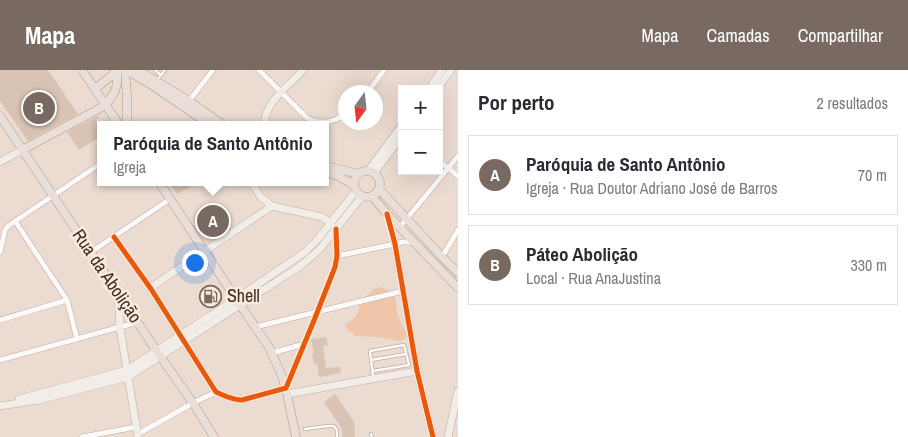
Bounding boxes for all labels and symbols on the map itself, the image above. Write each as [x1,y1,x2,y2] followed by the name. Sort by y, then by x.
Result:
[338,85,383,130] north arrow
[23,89,55,127] pin: B
[197,202,229,240] pin: A
[67,224,148,328] street label: Rua da Abolição
[182,250,208,276] your location
[227,283,260,308] place label: Shell
[199,284,223,308] fuel station icon: Shell

